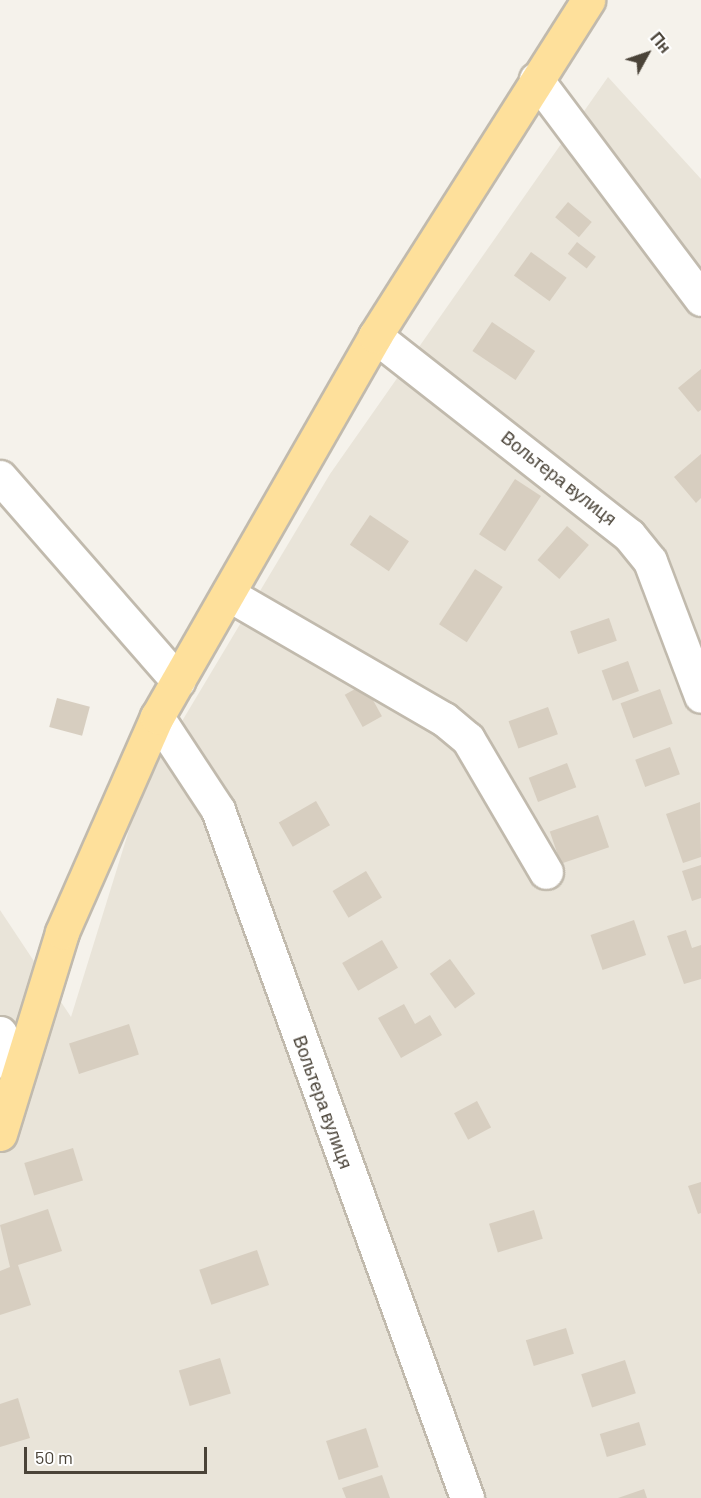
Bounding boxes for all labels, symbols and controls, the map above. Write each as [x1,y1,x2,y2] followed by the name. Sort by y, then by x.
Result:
[617,24,677,84] north arrow
[647,28,675,56] text: Пн
[497,426,621,530] street label: Вольтера вулиця
[289,1032,357,1172] street label: Вольтера вулиця
[27,1435,210,1473] scale bar
[35,1446,73,1468] text: 50 m

